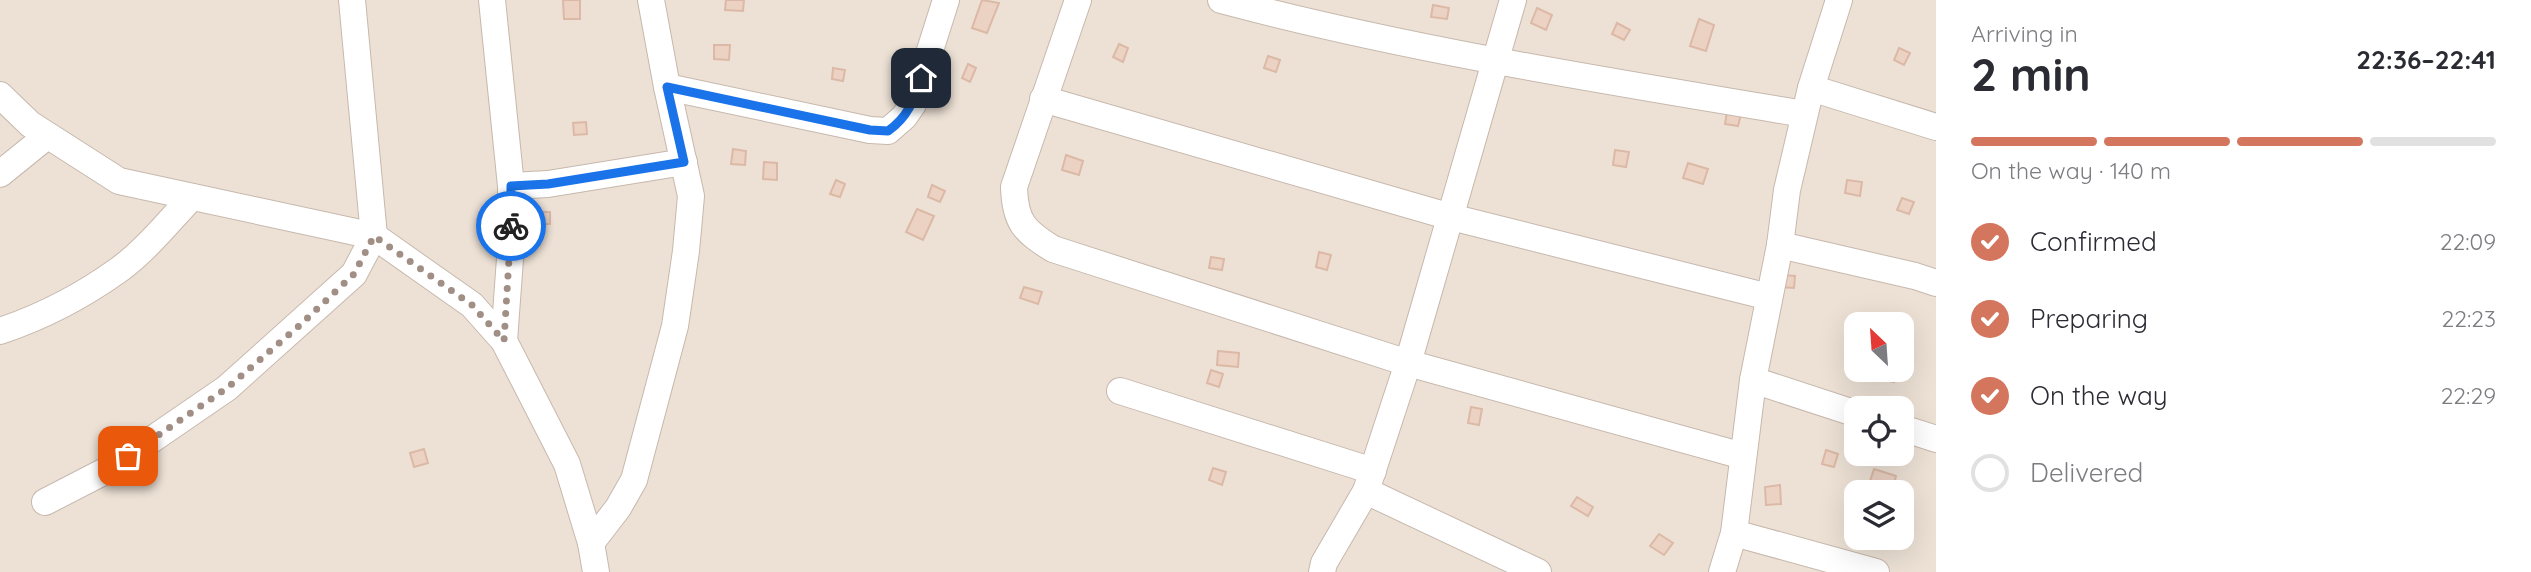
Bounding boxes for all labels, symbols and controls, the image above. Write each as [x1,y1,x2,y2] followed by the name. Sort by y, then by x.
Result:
[1971,19,2078,48] text: Arriving in
[2356,43,2496,76] text: 22:36–22:41
[1971,45,2091,103] text: 2 min
[891,48,951,108] pin
[902,59,940,97] icon: home
[1971,156,2171,185] text: On the way · 140 m
[476,191,546,261] courier
[492,207,530,245] icon: bike
[1971,223,2009,261] icon: check
[2030,225,2157,258] text: Confirmed
[2440,227,2496,256] text: 22:09
[1971,300,2009,338] icon: check
[2030,302,2148,335] text: Preparing
[2441,304,2496,333] text: 22:23
[1844,312,1914,382] north arrow
[1844,312,1914,550] map controls
[1971,377,2009,415] icon: check
[2030,379,2168,412] text: On the way
[2441,381,2496,410] text: 22:29
[1844,396,1914,466] button: locate
[98,426,158,486] pin
[109,437,147,475] icon: bag
[2030,456,2143,489] text: Delivered
[1844,480,1914,550] button: layers

